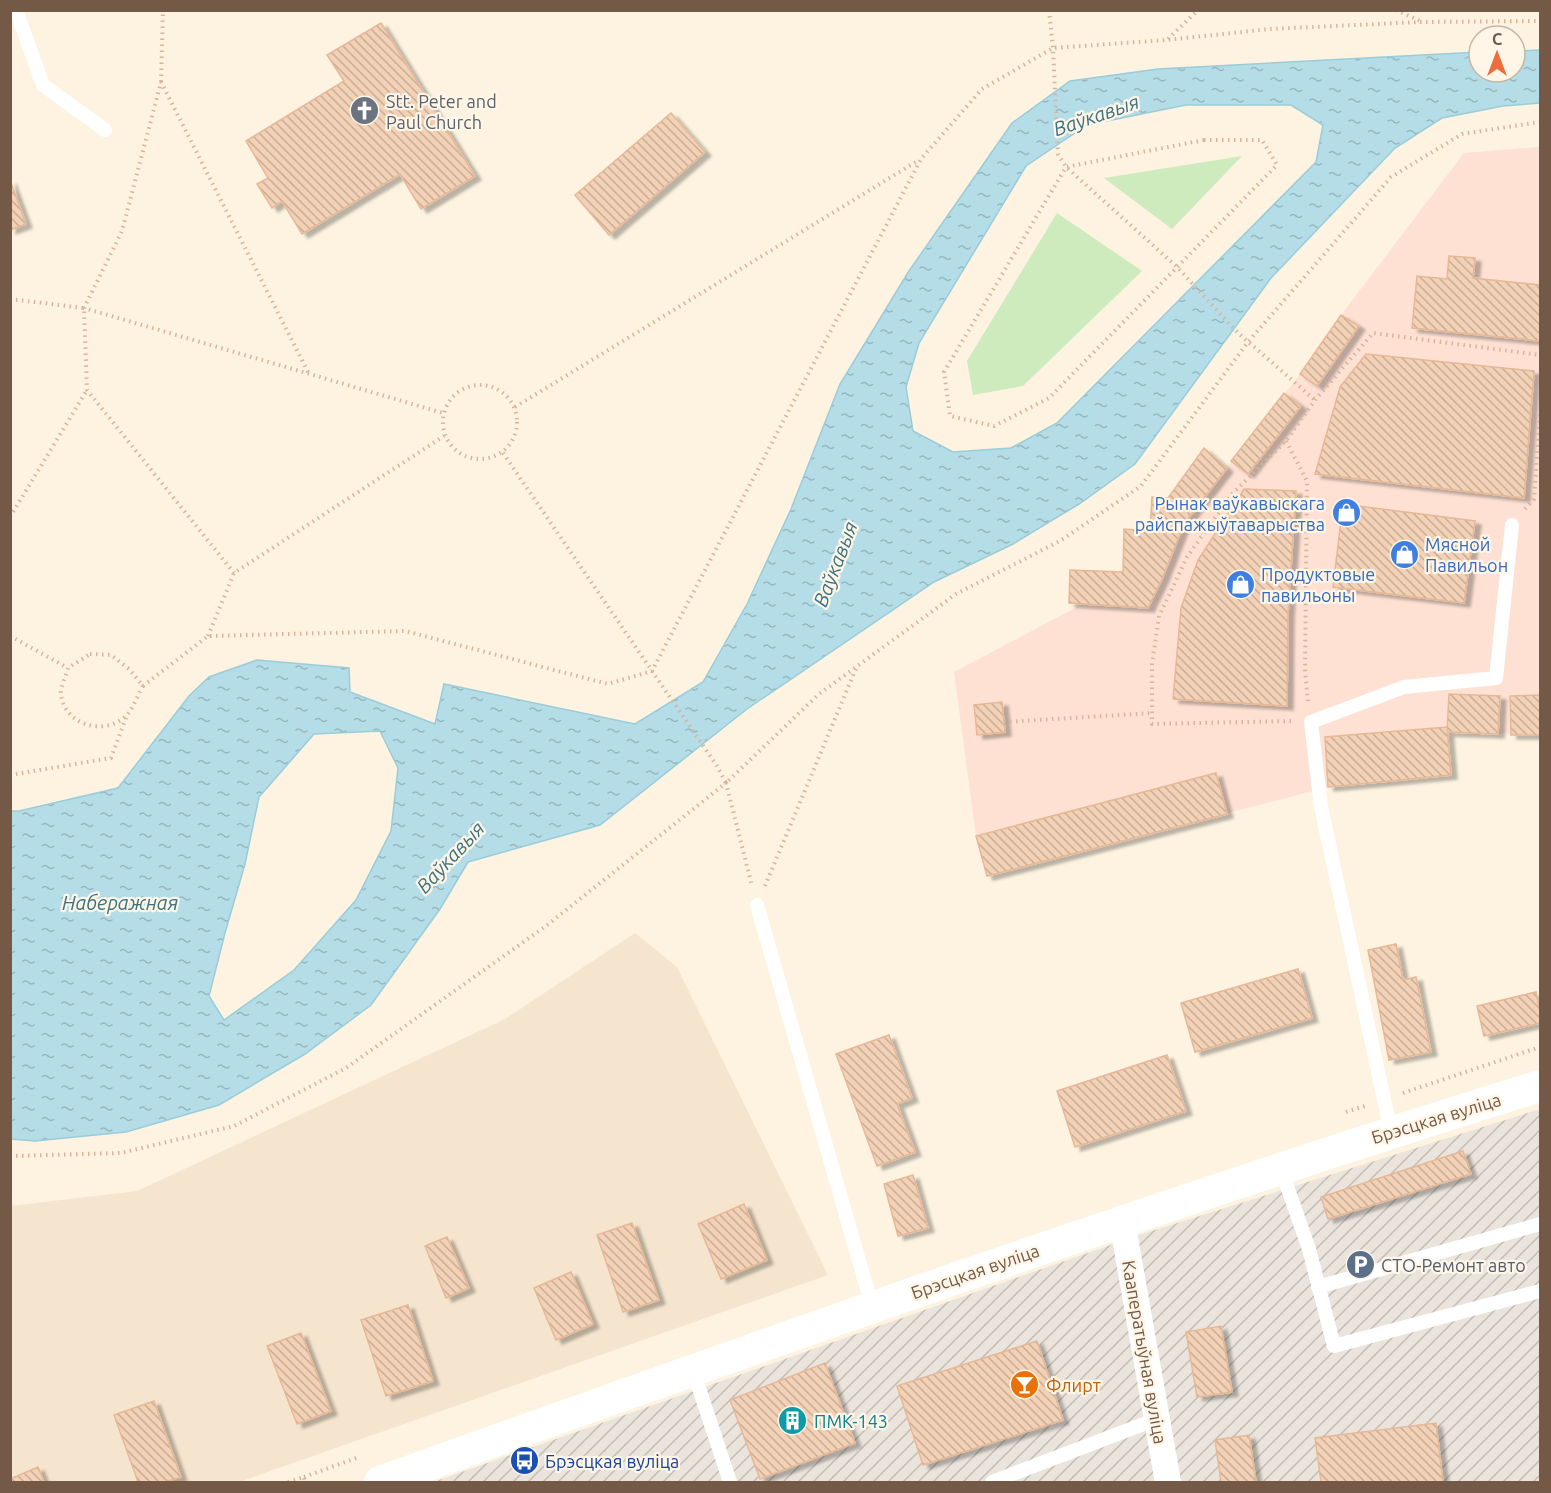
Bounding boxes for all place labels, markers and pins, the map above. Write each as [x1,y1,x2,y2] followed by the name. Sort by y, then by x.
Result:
[386,91,497,132] place label: Stt. Peter and Paul Church
[349,95,381,127] church icon: Stt. Peter and Paul Church
[1135,493,1325,534] place label: Рынак ваўкавыскага райспажыўтаварыства
[1330,497,1362,529] shop icon: Рынак ваўкавыскага райспажыўтаварыства
[1425,534,1508,575] place label: Мясной Павильон
[1388,538,1420,570] shop icon: Мясной Павильон
[1261,564,1375,605] place label: Продуктовые павильоны
[1224,568,1256,600] shop icon: Продуктовые павильоны
[1344,1249,1376,1281] parking icon: СТО-Ремонт авто
[1381,1255,1526,1275] place label: СТО-Ремонт авто
[1009,1369,1041,1401] bar icon: Флирт
[1046,1375,1101,1395] place label: Флирт
[777,1405,809,1437] building icon: ПМК-143
[814,1411,888,1431] place label: ПМК-143
[508,1445,540,1477] bus stop icon: Брэсцкая вуліца
[545,1451,679,1471] place label: Брэсцкая вуліца

